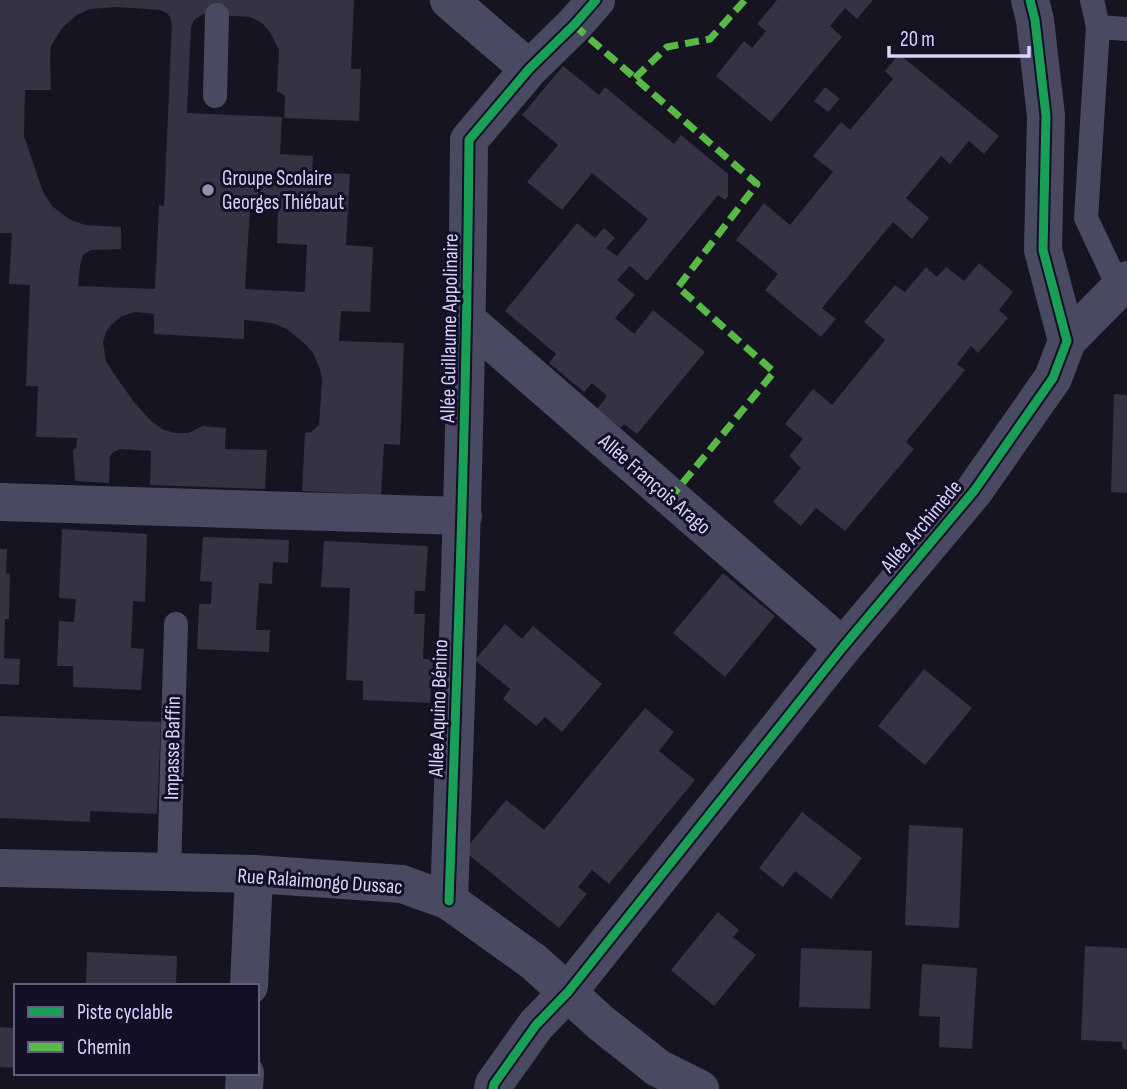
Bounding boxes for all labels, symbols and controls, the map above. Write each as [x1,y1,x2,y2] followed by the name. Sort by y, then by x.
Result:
[889,14,1029,58] scale bar
[900,27,935,52] text: 20 m
[222,166,344,215] place label: Groupe Scolaire Georges Thiébaut
[200,182,216,198] marker: Groupe Scolaire Georges Thiébaut
[435,233,464,424] street label: Allée Guillaume Appolinaire
[593,428,716,540] street label: Allée François Arago
[875,475,967,578] street label: Allée Archimède
[424,639,453,778] street label: Allée Aquino Bénino
[159,696,186,800] street label: Impasse Baffin
[237,863,403,900] street label: Rue Ralaimongo Dussac
[14,984,259,1075] legend
[77,1000,173,1025] text: Piste cyclable
[77,1035,131,1060] text: Chemin

